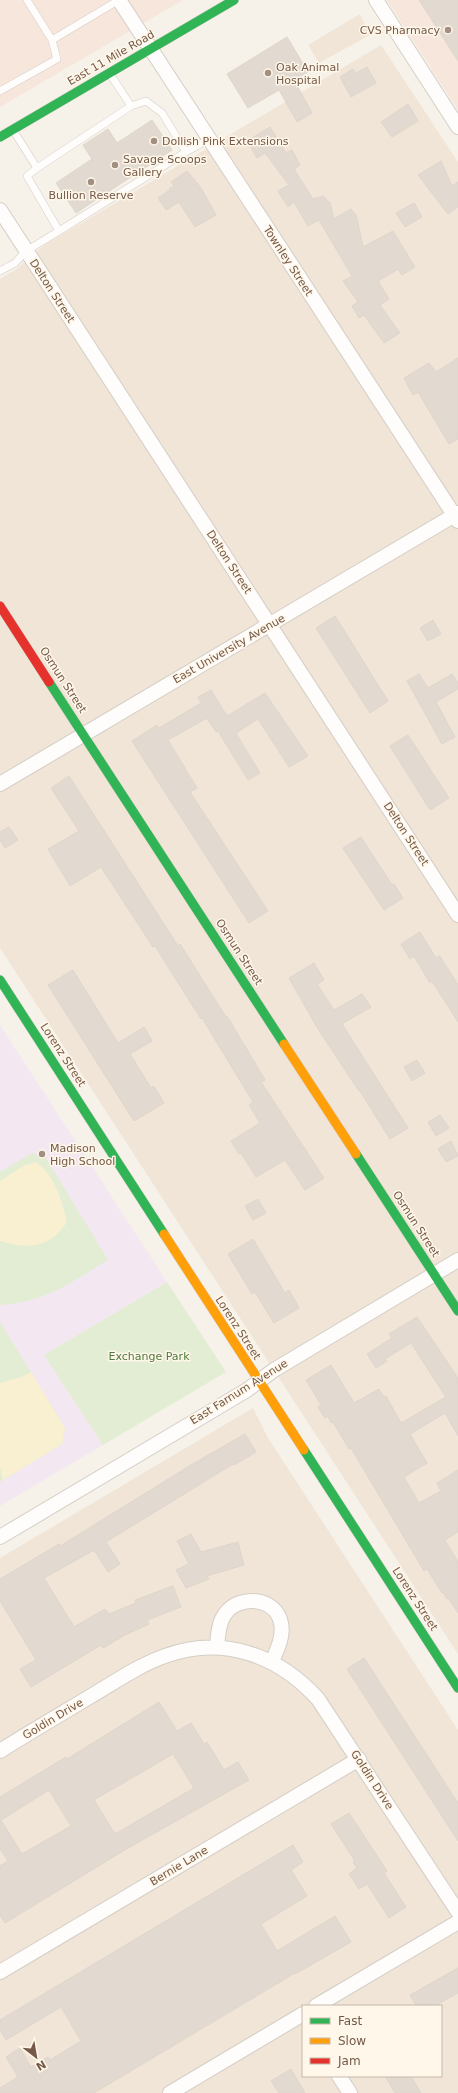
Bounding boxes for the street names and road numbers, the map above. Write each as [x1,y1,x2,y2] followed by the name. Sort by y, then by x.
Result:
[65,28,157,88] street label: East 11 Mile Road
[260,223,316,299] street label: Townley Street
[27,257,78,326] street label: Delton Street
[204,528,255,597] street label: Delton Street
[171,611,287,686] street label: East University Avenue
[37,645,90,716] street label: Osmun Street
[381,800,432,869] street label: Delton Street
[213,917,266,988] street label: Osmun Street
[38,1021,89,1090] street label: Lorenz Street
[390,1189,443,1260] street label: Osmun Street
[213,1294,264,1363] street label: Lorenz Street
[188,1357,290,1427] street label: East Farnum Avenue
[390,1565,441,1634] street label: Lorenz Street
[20,1696,86,1742] street label: Goldin Drive
[348,1748,396,1812] street label: Goldin Drive
[148,1843,211,1888] street label: Bernie Lane

